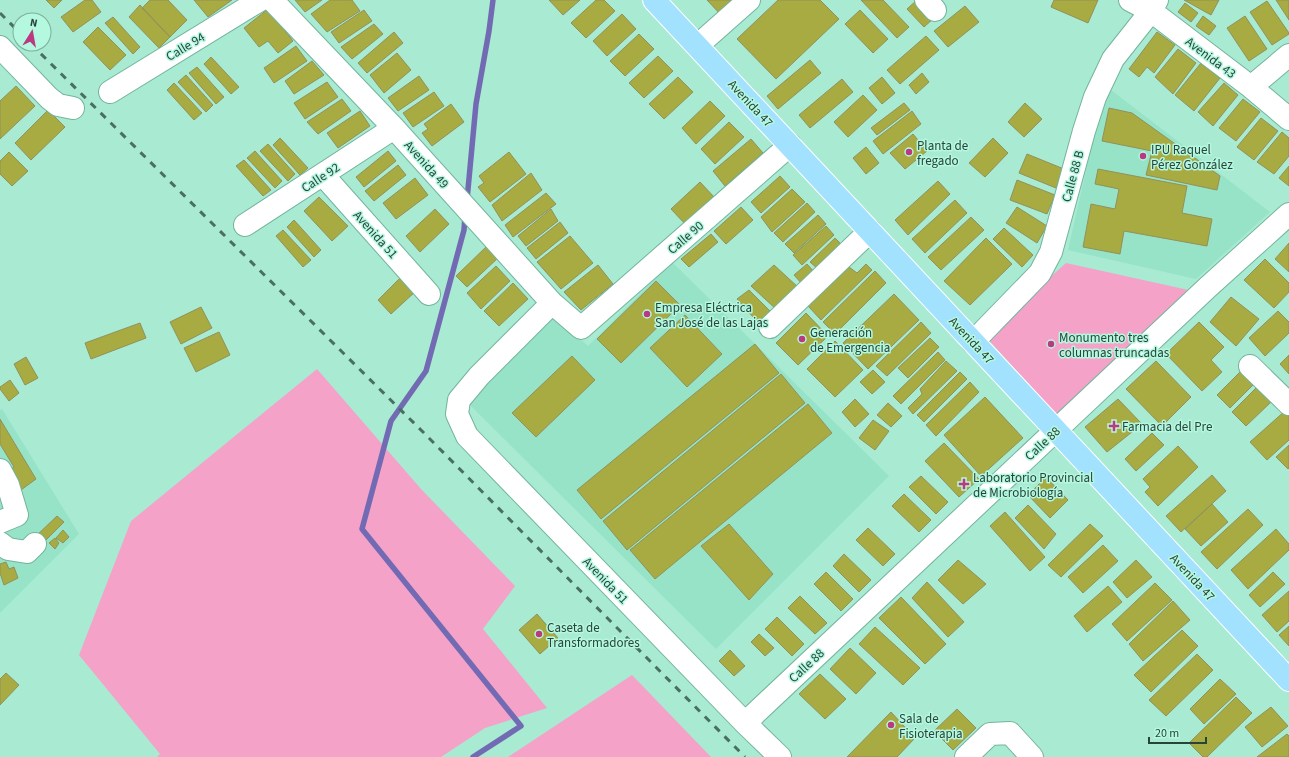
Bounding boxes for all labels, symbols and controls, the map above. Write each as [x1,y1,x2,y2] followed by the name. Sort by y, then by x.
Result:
[12,12,52,52] north arrow
[29,15,39,31] text: N
[163,28,209,66] street label: Calle 94
[1181,33,1239,83] street label: Avenida 43
[724,76,777,131] street label: Avenida 47
[400,137,453,193] street label: Avenida 49
[917,137,968,170] place label: Planta de fregado
[1151,141,1233,174] place label: IPU Raquel Pérez González
[904,147,914,157] marker: Planta de fregado
[1057,148,1089,204] street label: Calle 88 B
[1138,151,1148,161] marker: IPU Raquel Pérez González
[298,159,343,197] street label: Calle 92
[349,207,402,263] street label: Avenida 51
[664,217,708,259] street label: Calle 90
[655,299,769,332] place label: Empresa Eléctrica San José de las Lajas
[642,309,652,319] marker: Empresa Eléctrica San José de las Lajas
[945,313,998,368] street label: Avenida 47
[810,324,890,357] place label: Generación de Emergencia
[1059,329,1170,362] place label: Monumento tres columnas truncadas
[797,334,807,344] marker: Generación de Emergencia
[1046,339,1056,349] marker: Monumento tres columnas truncadas
[1122,418,1212,436] place label: Farmacia del Pre
[1109,421,1119,431] marker: Farmacia del Pre
[1021,423,1064,465] street label: Calle 88
[973,469,1093,502] place label: Laboratorio Provincial de Microbiología
[958,478,970,490] marker: Laboratorio Provincial de Microbiología
[1166,550,1219,605] street label: Avenida 47
[578,553,632,608] street label: Avenida 51
[547,619,640,652] place label: Caseta de Transformadores
[534,629,544,639] marker: Caseta de Transformadores
[785,645,828,687] street label: Calle 88
[899,710,962,743] place label: Sala de Fisioterapia
[1149,719,1206,745] scale bar
[886,720,896,730] marker: Sala de Fisioterapia
[1155,725,1179,742] text: 20 m

